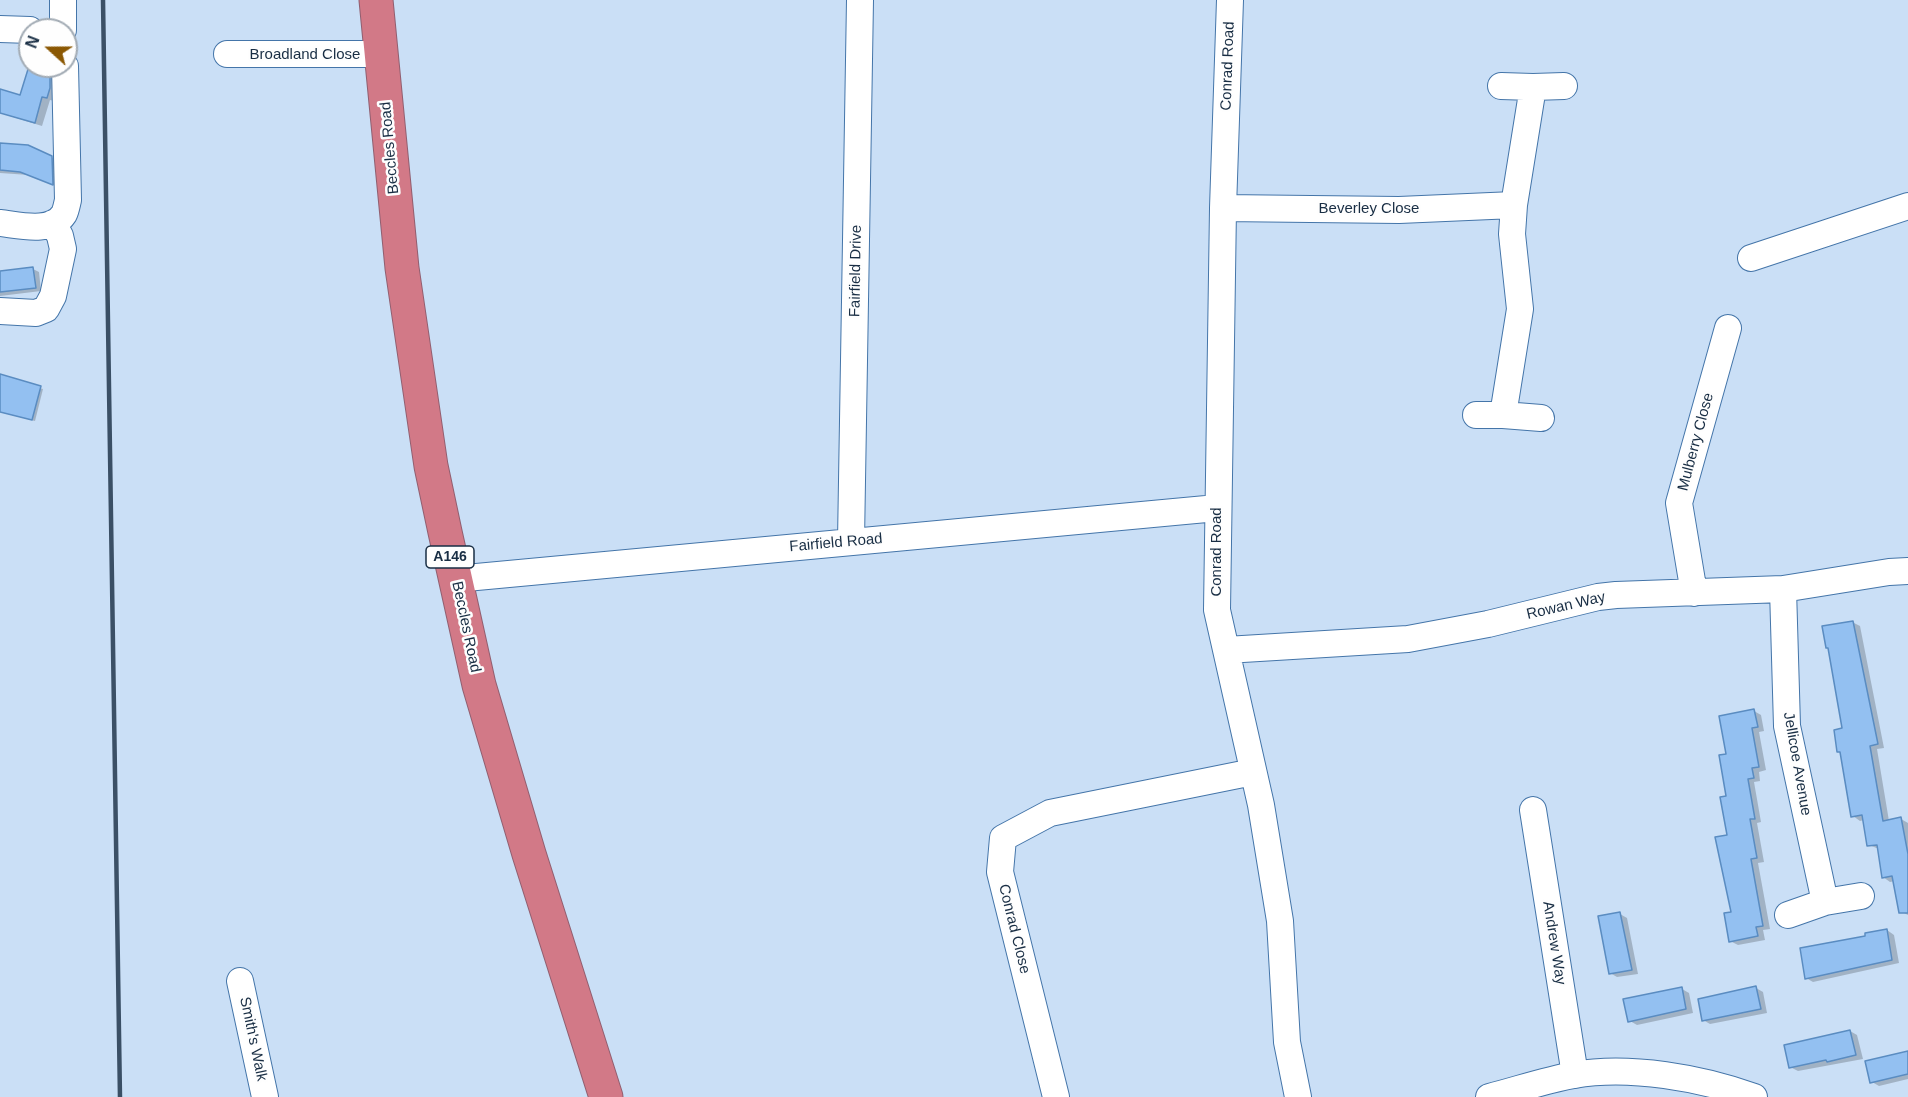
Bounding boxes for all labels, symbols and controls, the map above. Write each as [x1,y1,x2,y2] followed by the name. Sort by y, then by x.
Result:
[18,18,78,78] north arrow
[1217,21,1239,111] street label: Conrad Road
[23,34,43,51] text: N
[250,46,360,64] street label: Broadland Close
[377,101,403,195] street label: Beccles Road
[1319,200,1419,218] street label: Beverley Close
[846,225,866,317] street label: Fairfield Drive
[1674,391,1718,493] street label: Mulberry Close
[1208,507,1226,597] street label: Conrad Road
[789,530,883,556] street label: Fairfield Road
[426,546,474,568] road number: A146
[448,580,484,674] street label: Beccles Road
[1525,588,1607,624] street label: Rowan Way
[1779,711,1815,817] street label: Jellicoe Avenue
[994,882,1034,976] street label: Conrad Close
[1539,900,1569,986] street label: Andrew Way
[235,995,271,1083] street label: Smith's Walk

